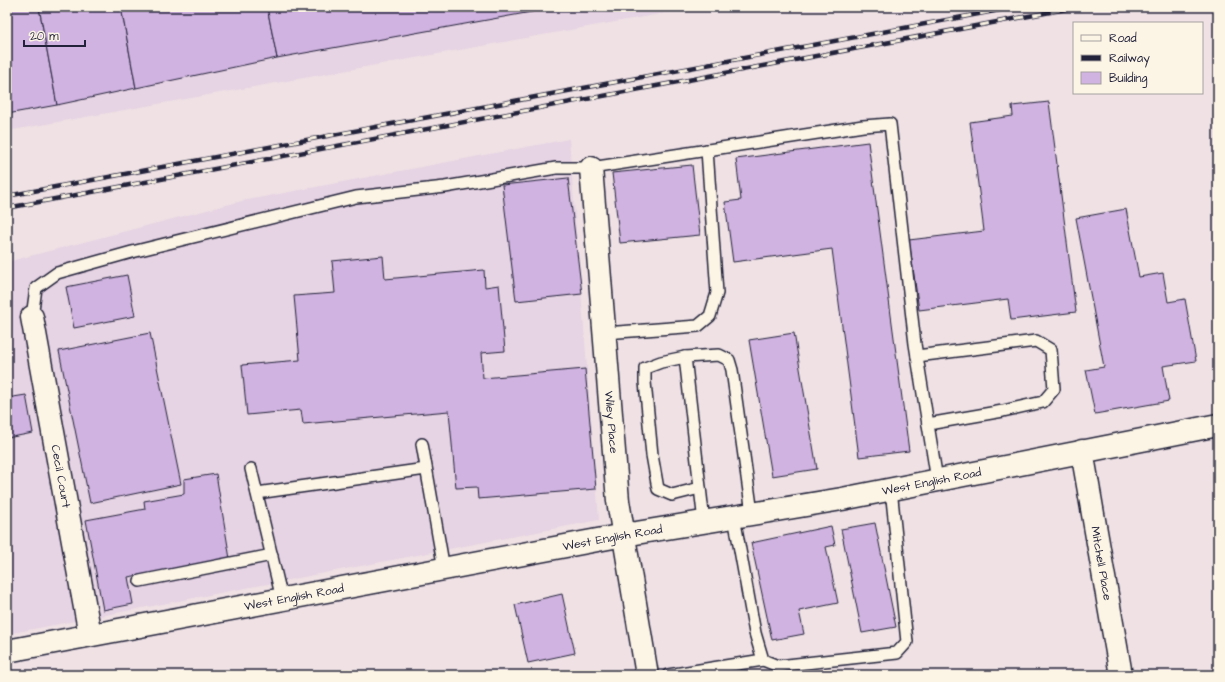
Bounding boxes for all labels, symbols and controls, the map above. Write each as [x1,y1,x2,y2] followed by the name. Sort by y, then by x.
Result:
[24,22,85,48] scale bar
[1073,22,1203,94] legend
[30,28,59,45] text: 20 m
[1109,30,1137,47] text: Road
[1109,50,1150,68] text: Railway
[1109,70,1147,88] text: Building
[601,390,623,455] street label: Wiley Place
[47,443,75,509] street label: Cecil Court
[880,463,983,499] street label: West English Road
[561,520,664,555] street label: West English Road
[1087,525,1116,602] street label: Mitchell Place
[243,579,345,615] street label: West English Road

